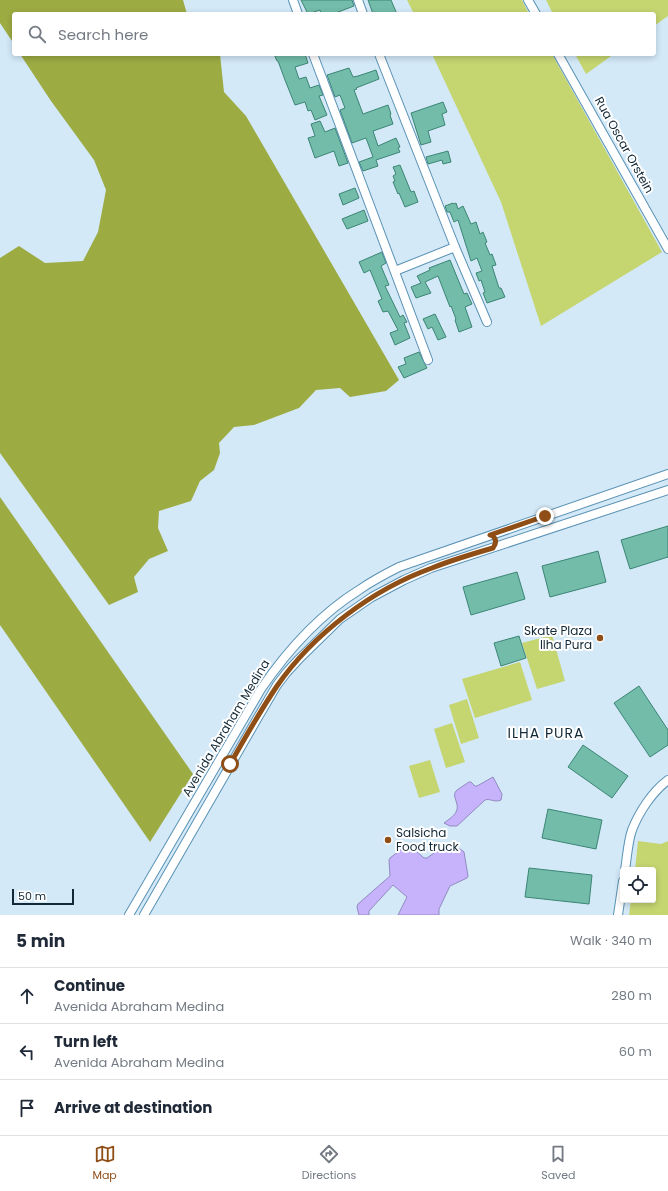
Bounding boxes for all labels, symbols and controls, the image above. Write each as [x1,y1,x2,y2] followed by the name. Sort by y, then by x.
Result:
[12,12,656,56] search box
[26,23,48,45] icon: search
[58,24,148,45] text: Search here
[591,94,658,196] street label: Rua Oscar Orstein
[536,507,554,525] route end
[524,622,592,653] place label: Skate Plaza Ilha Pura
[595,633,605,643] marker: Skate Plaza Ilha Pura
[178,656,273,799] street label: Avenida Abraham Medina
[508,723,584,743] district label: ILHA PURA
[221,755,239,773] route start
[396,824,460,855] place label: Salsicha Food truck
[383,835,393,845] marker: Salsicha Food truck
[620,867,656,903] map controls
[620,867,656,903] button: locate
[12,887,74,906] scale bar
[18,888,46,904] text: 50 m
[16,929,65,953] text: 5 min
[570,931,652,950] text: Walk · 340 m
[54,975,125,996] text: Continue
[16,985,38,1007] icon: ahead
[611,986,652,1005] text: 280 m
[54,997,224,1016] text: Avenida Abraham Medina
[54,1031,118,1052] text: Turn left
[16,1041,38,1063] icon: left
[619,1042,652,1061] text: 60 m
[54,1053,224,1072] text: Avenida Abraham Medina
[16,1097,38,1119] icon: arrive
[54,1097,212,1118] text: Arrive at destination
[92,1143,117,1184] tab: Map
[302,1143,356,1184] tab: Directions
[541,1143,576,1184] tab: Saved

